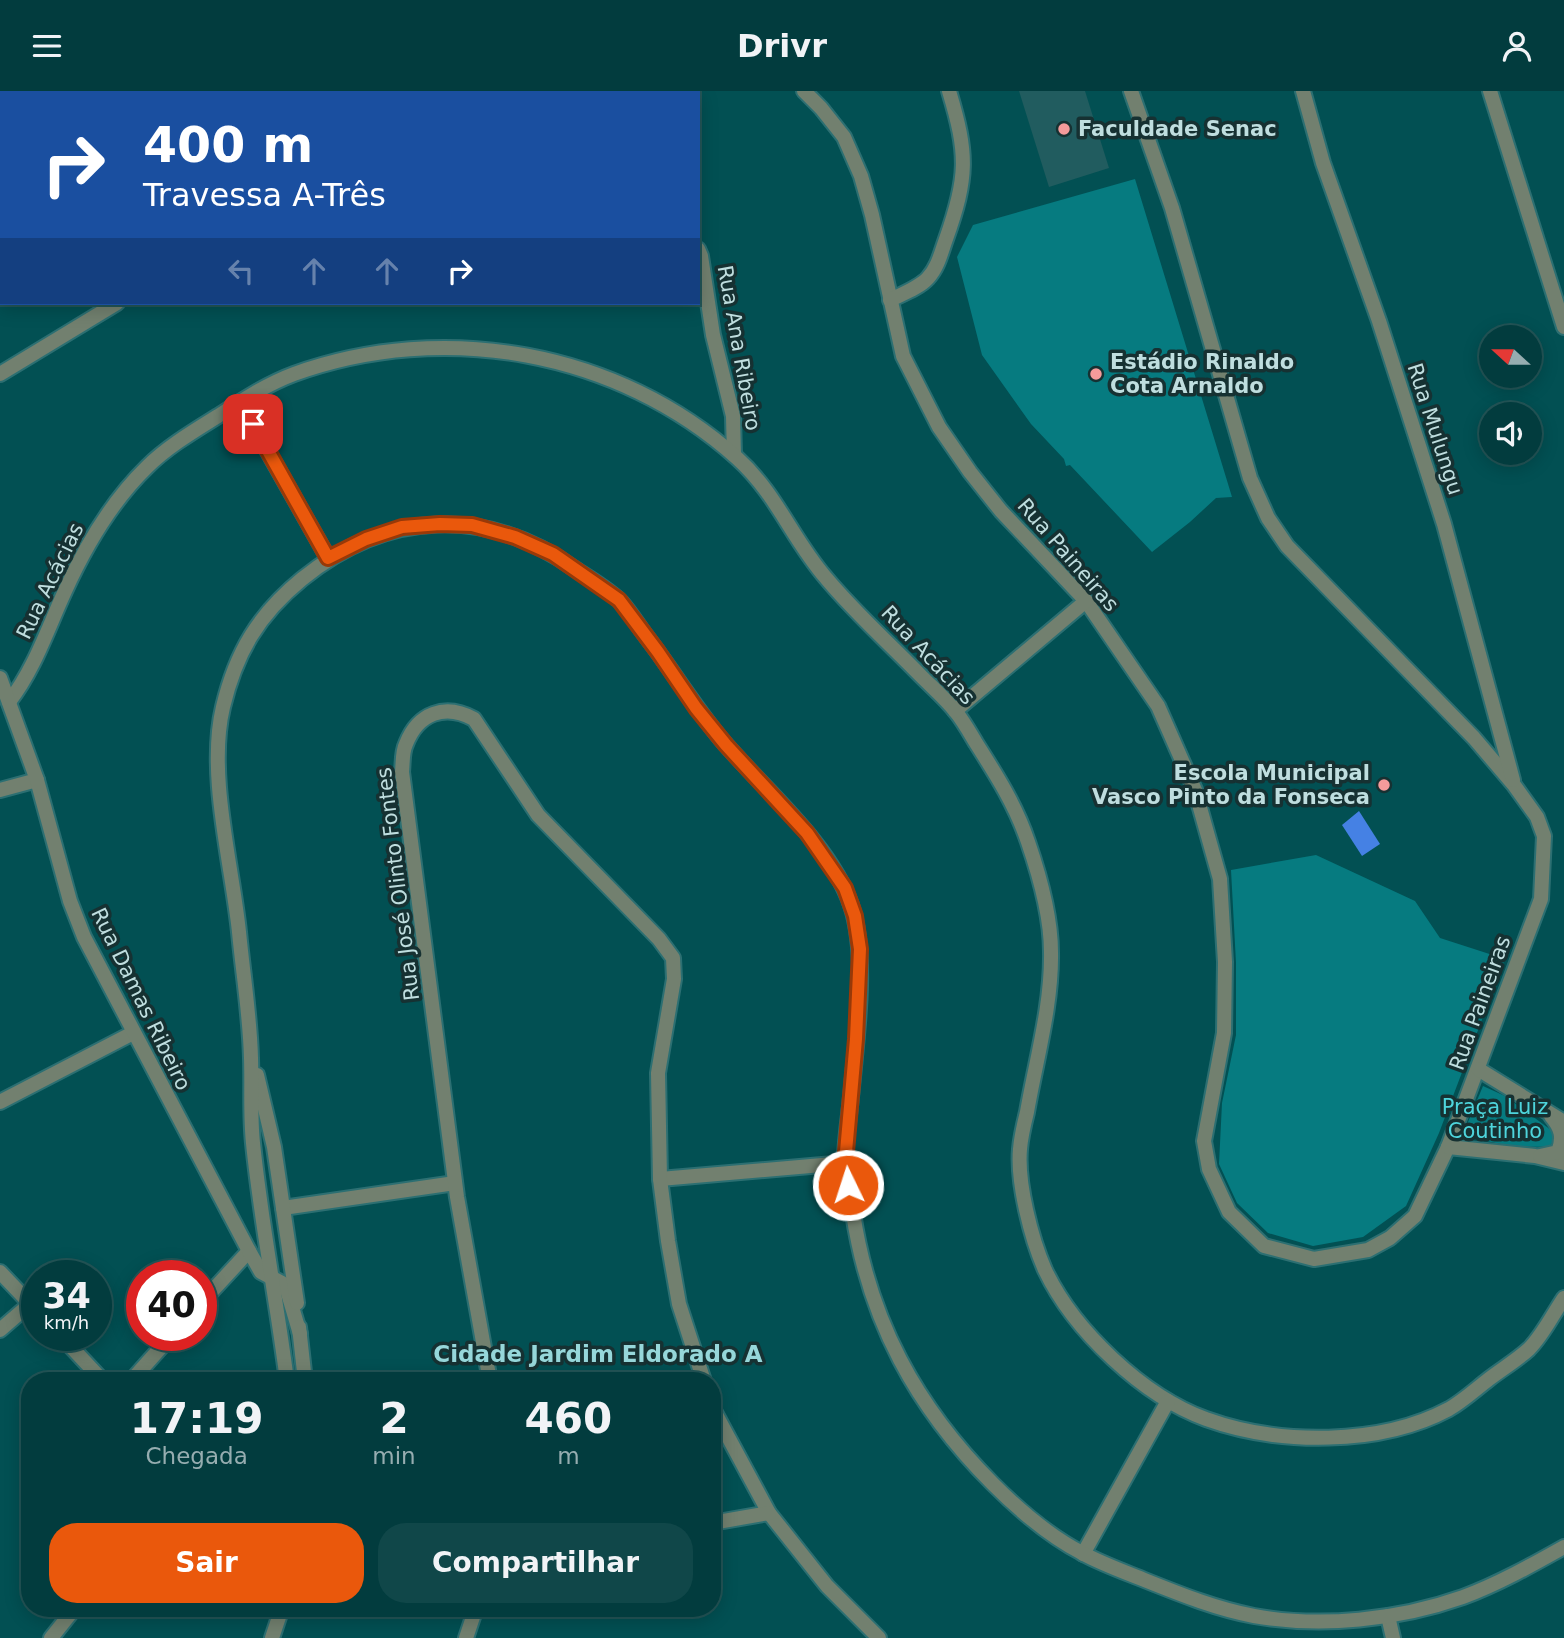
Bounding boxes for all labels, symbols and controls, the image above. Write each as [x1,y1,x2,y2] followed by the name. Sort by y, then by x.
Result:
[28,27,66,65] icon: menu
[737,27,827,65] text: Drivr
[1498,27,1536,65] icon: person
[143,117,313,174] text: 400 m
[1078,117,1277,141] place label: Faculdade Senac
[28,119,119,210] icon: right
[1056,121,1072,137] marker: Faculdade Senac
[143,176,386,214] text: Travessa A-Três
[222,252,260,290] icon: left
[295,252,333,290] icon: ahead
[368,252,406,290] icon: ahead
[441,252,479,290] icon: right
[713,264,765,432] street label: Rua Ana Ribeiro
[1479,325,1542,389] north arrow
[1479,325,1542,465] map controls
[1110,350,1294,398] place label: Estádio Rinaldo Cota Arnaldo
[1402,360,1468,498] street label: Rua Mulungu
[1088,366,1104,382] marker: Estádio Rinaldo Cota Arnaldo
[223,394,283,454] pin
[1479,402,1542,465] button: sound
[234,405,272,443] icon: arrive
[1013,494,1123,616] street label: Rua Paineiras
[12,519,88,643] street label: Rua Acácias
[876,601,980,709] street label: Rua Acácias
[1092,761,1370,809] place label: Escola Municipal Vasco Pinto da Fonseca
[372,766,424,1002] street label: Rua José Olinto Fontes
[1376,777,1392,793] marker: Escola Municipal Vasco Pinto da Fonseca
[86,904,196,1094] street label: Rua Damas Ribeiro
[1445,932,1515,1074] street label: Rua Paineiras
[1442,1095,1548,1143] park label: Praça Luiz Coutinho
[811,1148,885,1222] position arrow
[126,1260,217,1351] speed limit sign: 40
[42,1276,91,1316] text: 34
[44,1312,89,1333] text: km/h
[433,1341,763,1367] district label: Cidade Jardim Eldorado A
[130,1394,264,1443] text: 17:19
[379,1394,409,1443] text: 2
[525,1394,612,1443] text: 460
[146,1443,248,1469] text: Chegada
[372,1443,416,1469] text: min
[557,1443,580,1469] text: m
[49,1523,364,1603] button: Sair
[378,1523,693,1603] button: Compartilhar

